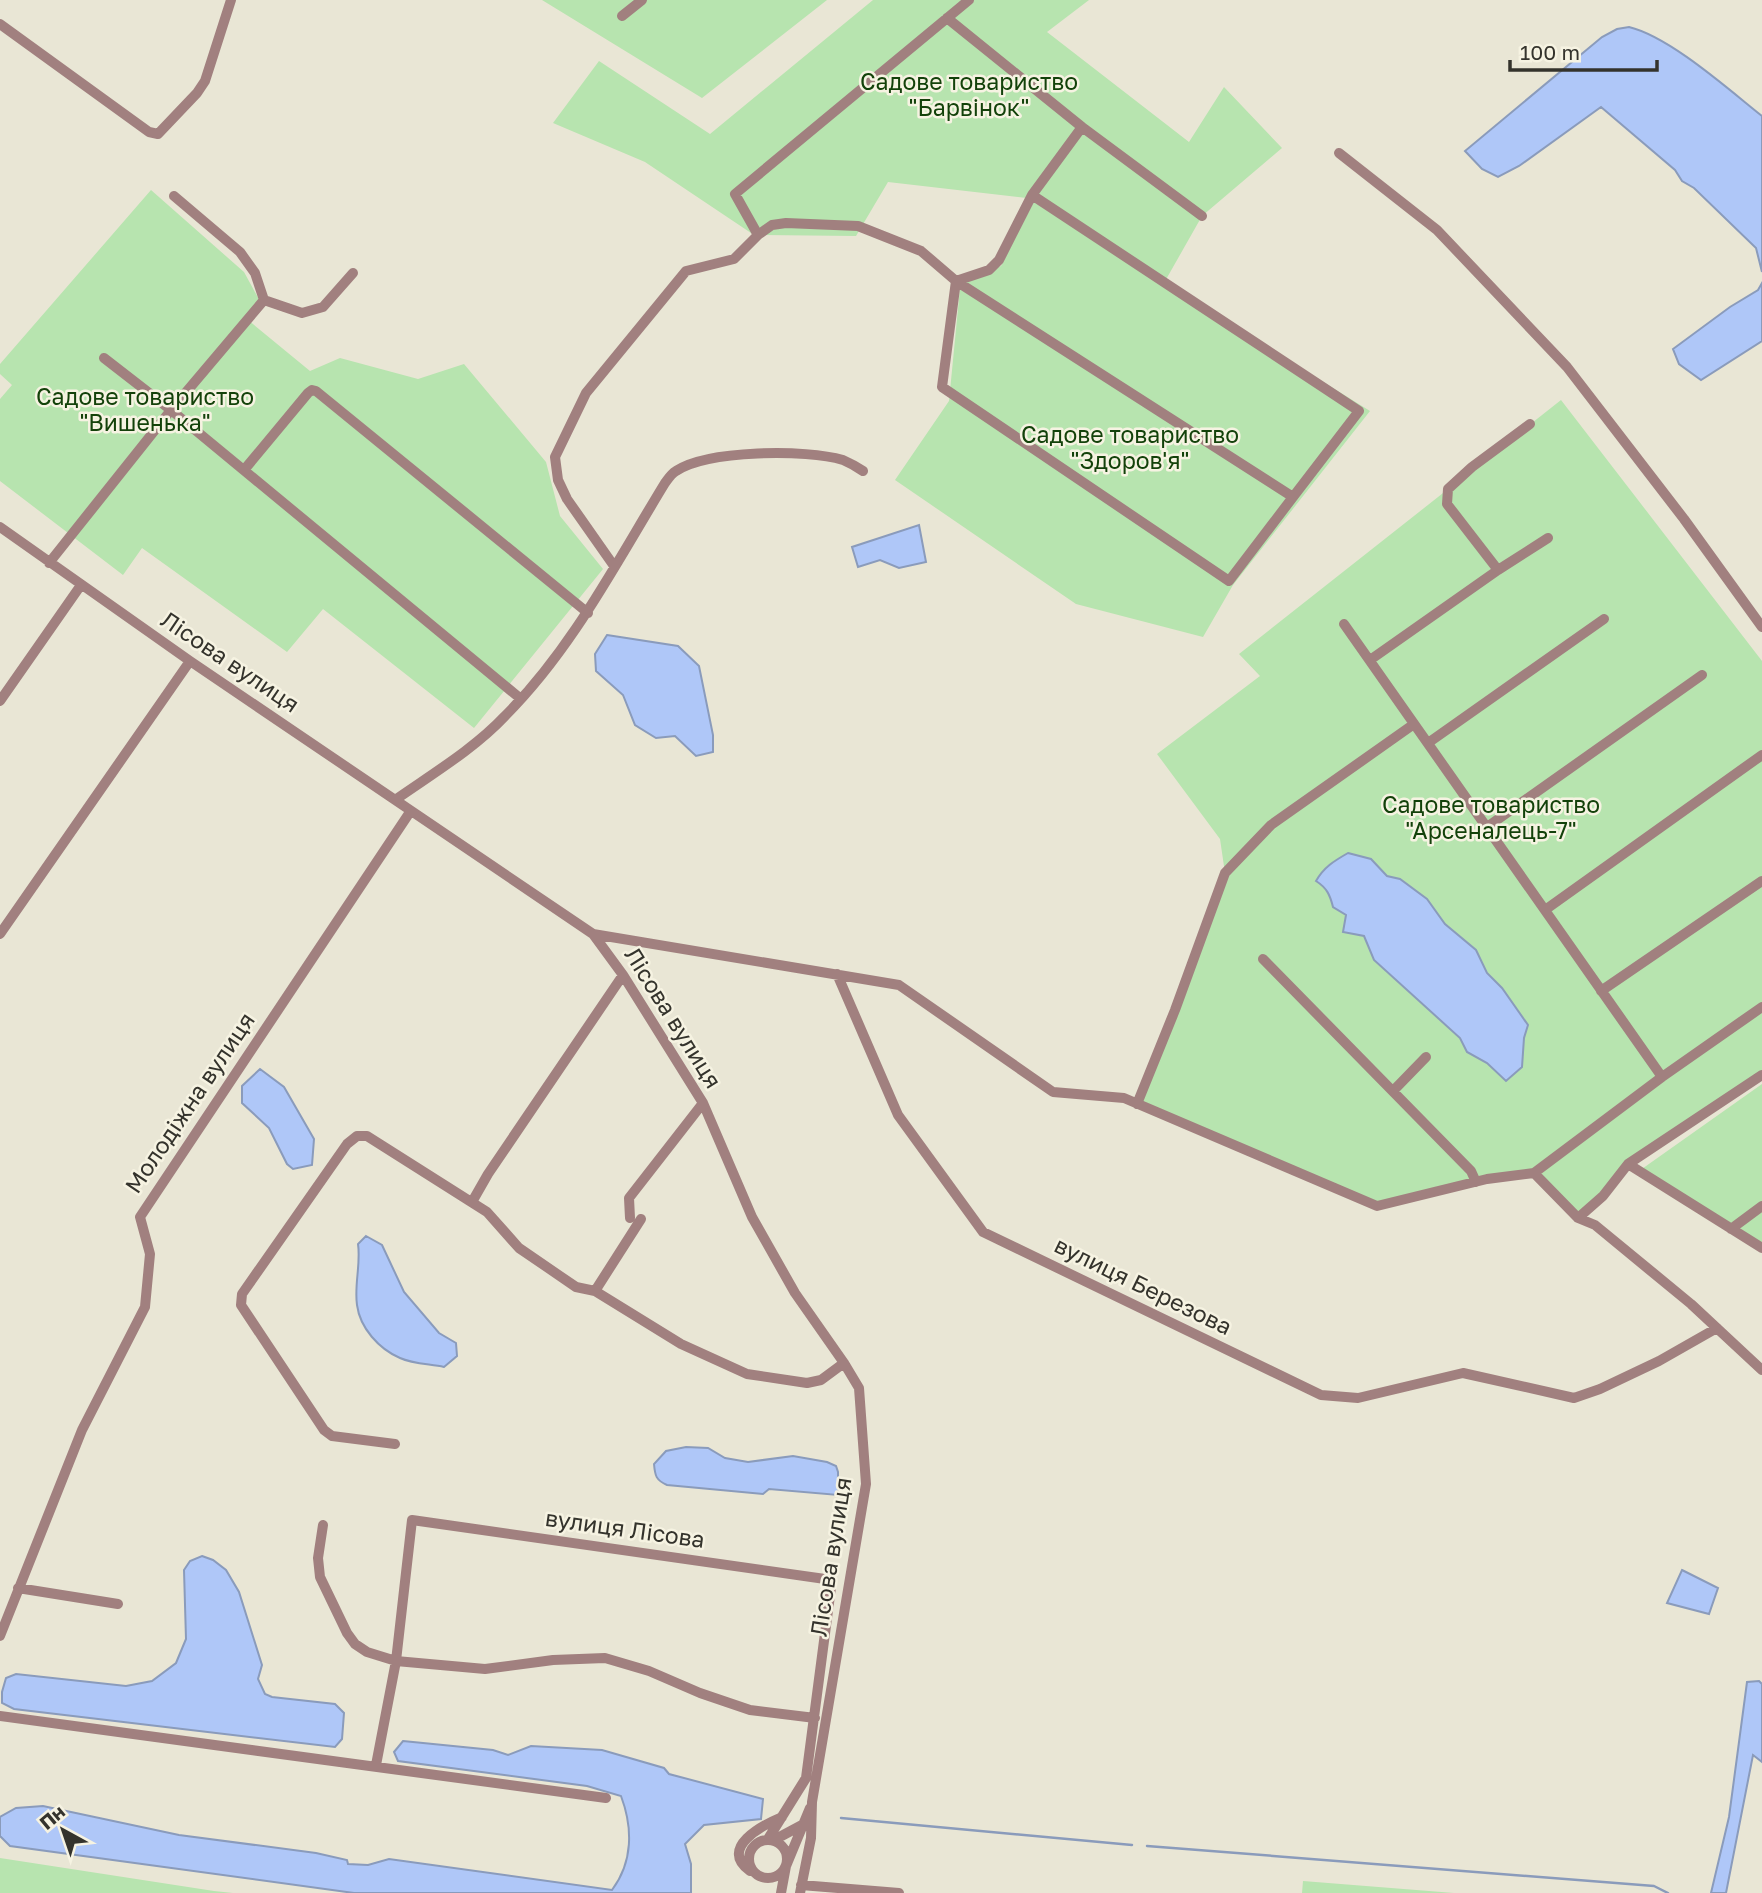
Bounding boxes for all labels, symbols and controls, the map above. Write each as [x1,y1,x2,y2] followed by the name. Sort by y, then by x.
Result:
[1510,28,1657,72] scale bar
[1520,39,1580,65] text: 100 m
[860,67,1078,121] park label: Садове товариство "Барвінок"
[36,382,254,436] park label: Садове товариство "Вишенька"
[1021,420,1239,474] park label: Садове товариство "Здоров'я"
[156,605,305,718] street label: Лісова вулиця
[1382,790,1600,844] park label: Садове товариство "Арсеналець-7"
[619,942,728,1093] street label: Лісова вулиця
[118,1007,260,1198] street label: Молодіжна вулиця
[1050,1230,1237,1340] street label: вулиця Березова
[804,1475,856,1638] street label: Лісова вулиця
[544,1503,707,1553] street label: вулиця Лісова
[28,1795,98,1865] north arrow
[34,1799,69,1834] text: Пн

